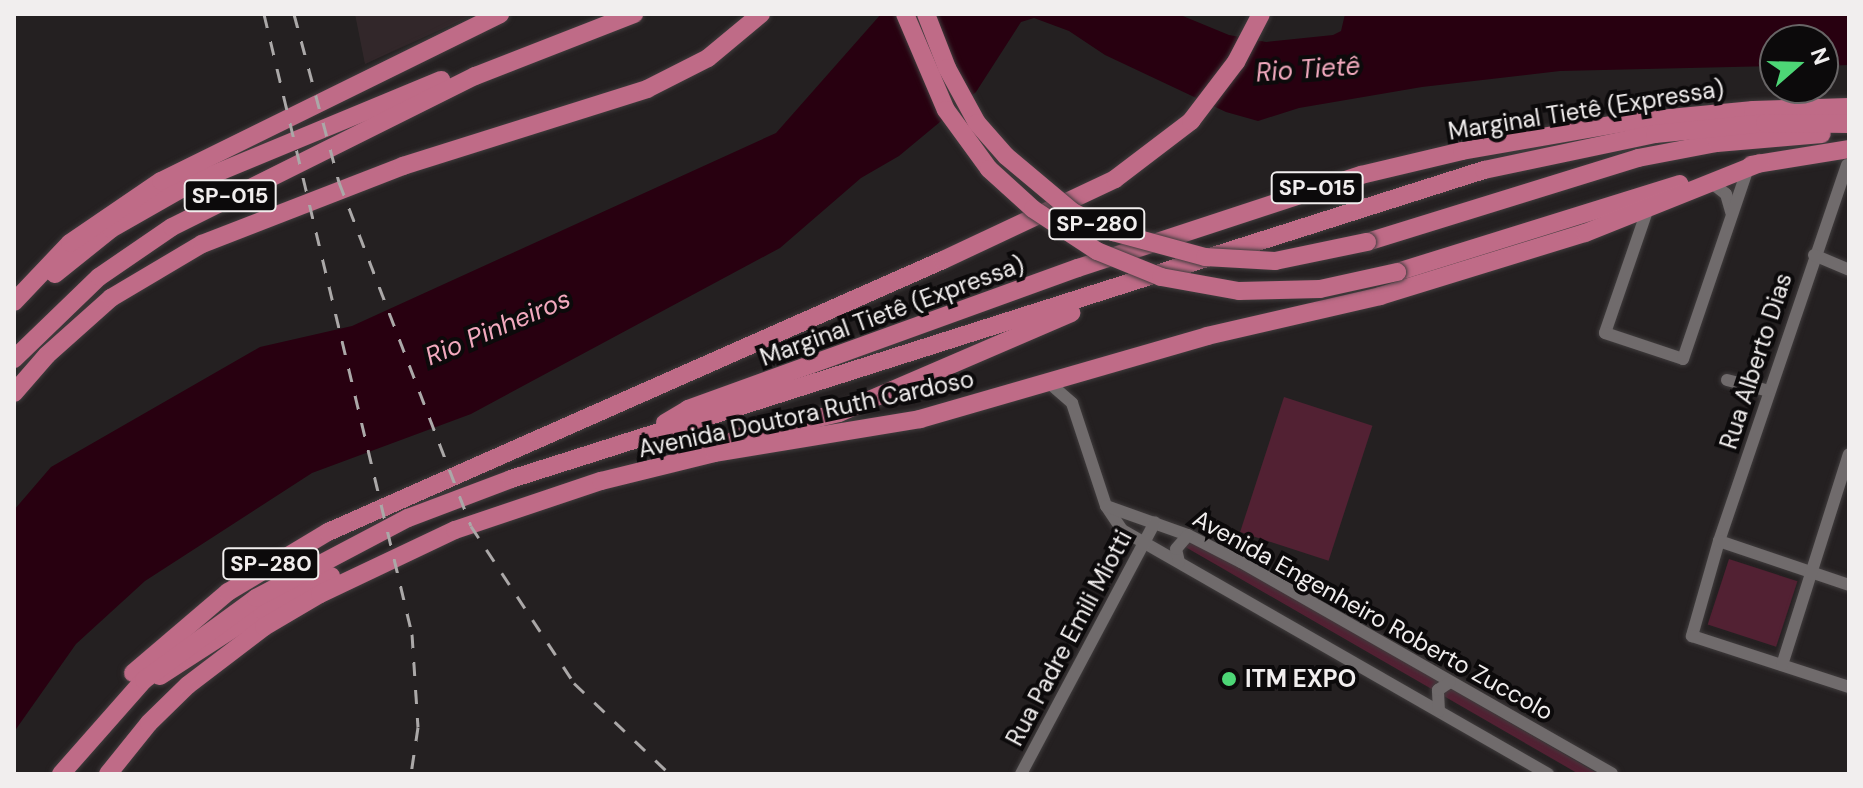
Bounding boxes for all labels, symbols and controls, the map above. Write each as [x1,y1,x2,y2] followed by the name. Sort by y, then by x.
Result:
[1759,24,1839,104] north arrow
[1804,44,1837,69] text: N
[1255,51,1361,89] water label: Rio Tietê
[1446,74,1726,146] street label: Marginal Tietê (Expressa)
[1269,170,1365,206] road number: SP-015
[182,178,278,214] road number: SP-015
[1047,206,1147,242] road number: SP-280
[756,250,1028,372] street label: Marginal Tietê (Expressa)
[1714,269,1798,453] street label: Rua Alberto Dias
[421,283,575,373] water label: Rio Pinheiros
[636,364,976,464] street label: Avenida Doutora Ruth Cardoso
[1188,504,1558,726] street label: Avenida Engenheiro Roberto Zuccolo
[1000,525,1138,751] street label: Rua Padre Emili Miotti
[221,546,321,582] road number: SP-280
[1245,665,1356,693] place label: ITM EXPO
[1220,670,1238,688] marker: ITM EXPO

